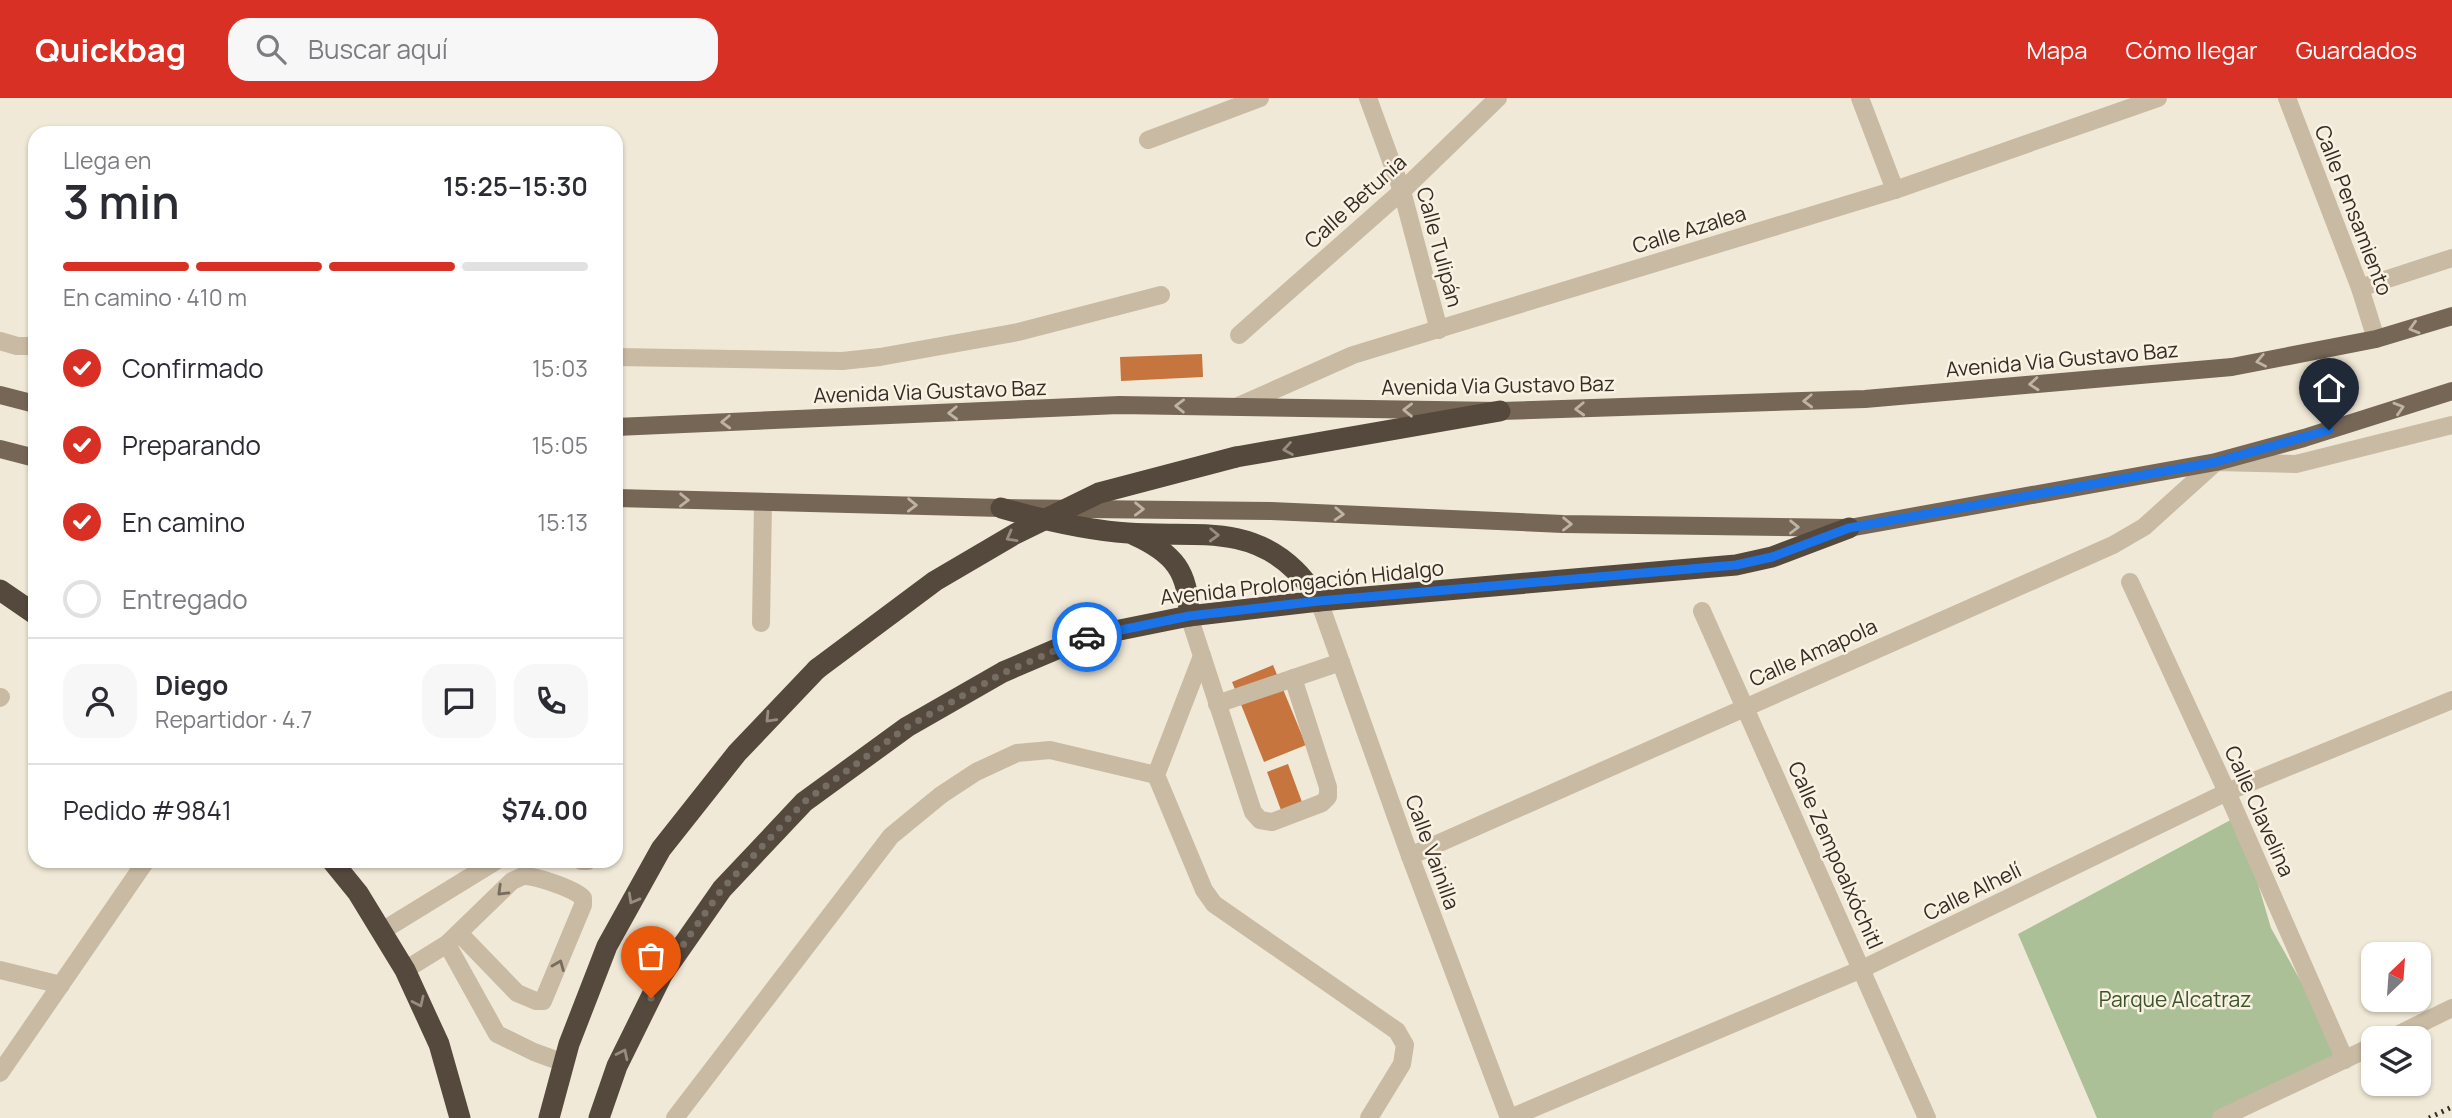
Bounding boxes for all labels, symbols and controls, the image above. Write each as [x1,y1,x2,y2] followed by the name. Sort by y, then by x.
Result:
[228,18,718,81] search box
[35,27,186,72] text: Quickbag
[252,30,290,68] icon: search
[308,31,448,67] text: Buscar aquí
[2027,33,2088,66] text: Mapa
[2126,33,2258,66] text: Cómo llegar
[2296,33,2417,66] text: Guardados
[2309,121,2399,299] street label: Calle Pensamiento
[63,144,151,176] text: Llega en
[1298,148,1412,254] street label: Calle Betunia
[443,168,588,204] text: 15:25–15:30
[63,170,180,233] text: 3 min
[1411,184,1469,310] street label: Calle Tulipán
[1629,198,1749,260] street label: Calle Azalea
[63,281,247,313] text: En camino · 410 m
[2408,319,2420,334] one-way arrow
[1944,335,2180,383] street label: Avenida Via Gustavo Baz
[63,349,101,387] icon: check
[122,350,264,386] text: Confirmado
[532,352,588,384] text: 15:03
[2255,353,2267,368] one-way arrow
[2299,358,2359,430] pin
[1381,369,1615,401] street label: Avenida Via Gustavo Baz
[2310,369,2348,407] icon: home
[813,373,1047,409] street label: Avenida Via Gustavo Baz
[2029,376,2040,391] one-way arrow
[1802,393,1812,409] one-way arrow
[1174,399,1185,414] one-way arrow
[1574,401,1585,416] one-way arrow
[2393,401,2405,416] one-way arrow
[1402,402,1412,418] one-way arrow
[947,405,958,420] one-way arrow
[720,415,731,430] one-way arrow
[63,426,101,464] icon: check
[122,427,261,463] text: Preparando
[532,429,588,461] text: 15:05
[1283,441,1294,456] one-way arrow
[679,492,690,508] one-way arrow
[906,498,917,513] one-way arrow
[1134,501,1145,517] one-way arrow
[63,503,101,541] icon: check
[122,504,245,540] text: En camino
[537,506,588,538] text: 15:13
[1334,506,1345,521] one-way arrow
[1562,516,1572,532] one-way arrow
[1789,519,1800,535] one-way arrow
[1208,527,1219,542] one-way arrow
[1006,529,1019,542] one-way arrow
[1159,553,1445,611] street label: Avenida Prolongación Hidalgo
[122,581,248,617] text: Entregado
[1052,602,1122,672] courier
[1745,611,1881,693] street label: Calle Amapola
[1068,618,1106,656] icon: car
[63,664,137,738] button: person
[422,664,496,738] button: chat
[514,664,588,738] button: phone
[155,667,228,703] text: Diego
[155,703,312,735] text: Repartidor · 4.7
[766,710,779,723] one-way arrow
[2219,741,2301,881] street label: Calle Clavelina
[1782,757,1890,953] street label: Calle Zempoalxóchitl
[1399,791,1467,913] street label: Calle Vainilla
[63,792,232,828] text: Pedido #9841
[501,792,588,828] text: $74.00
[1918,855,2026,927] street label: Calle Alhelí
[497,882,510,895] one-way arrow
[628,892,641,904] one-way arrow
[621,926,681,998] pin
[632,937,670,975] icon: bag
[2361,942,2431,1012] north arrow
[2361,942,2431,1096] map controls
[551,959,565,971] one-way arrow
[2099,985,2251,1013] park label: Parque Alcatraz
[411,994,425,1007] one-way arrow
[2361,1026,2431,1096] button: layers
[614,1049,628,1061] one-way arrow

